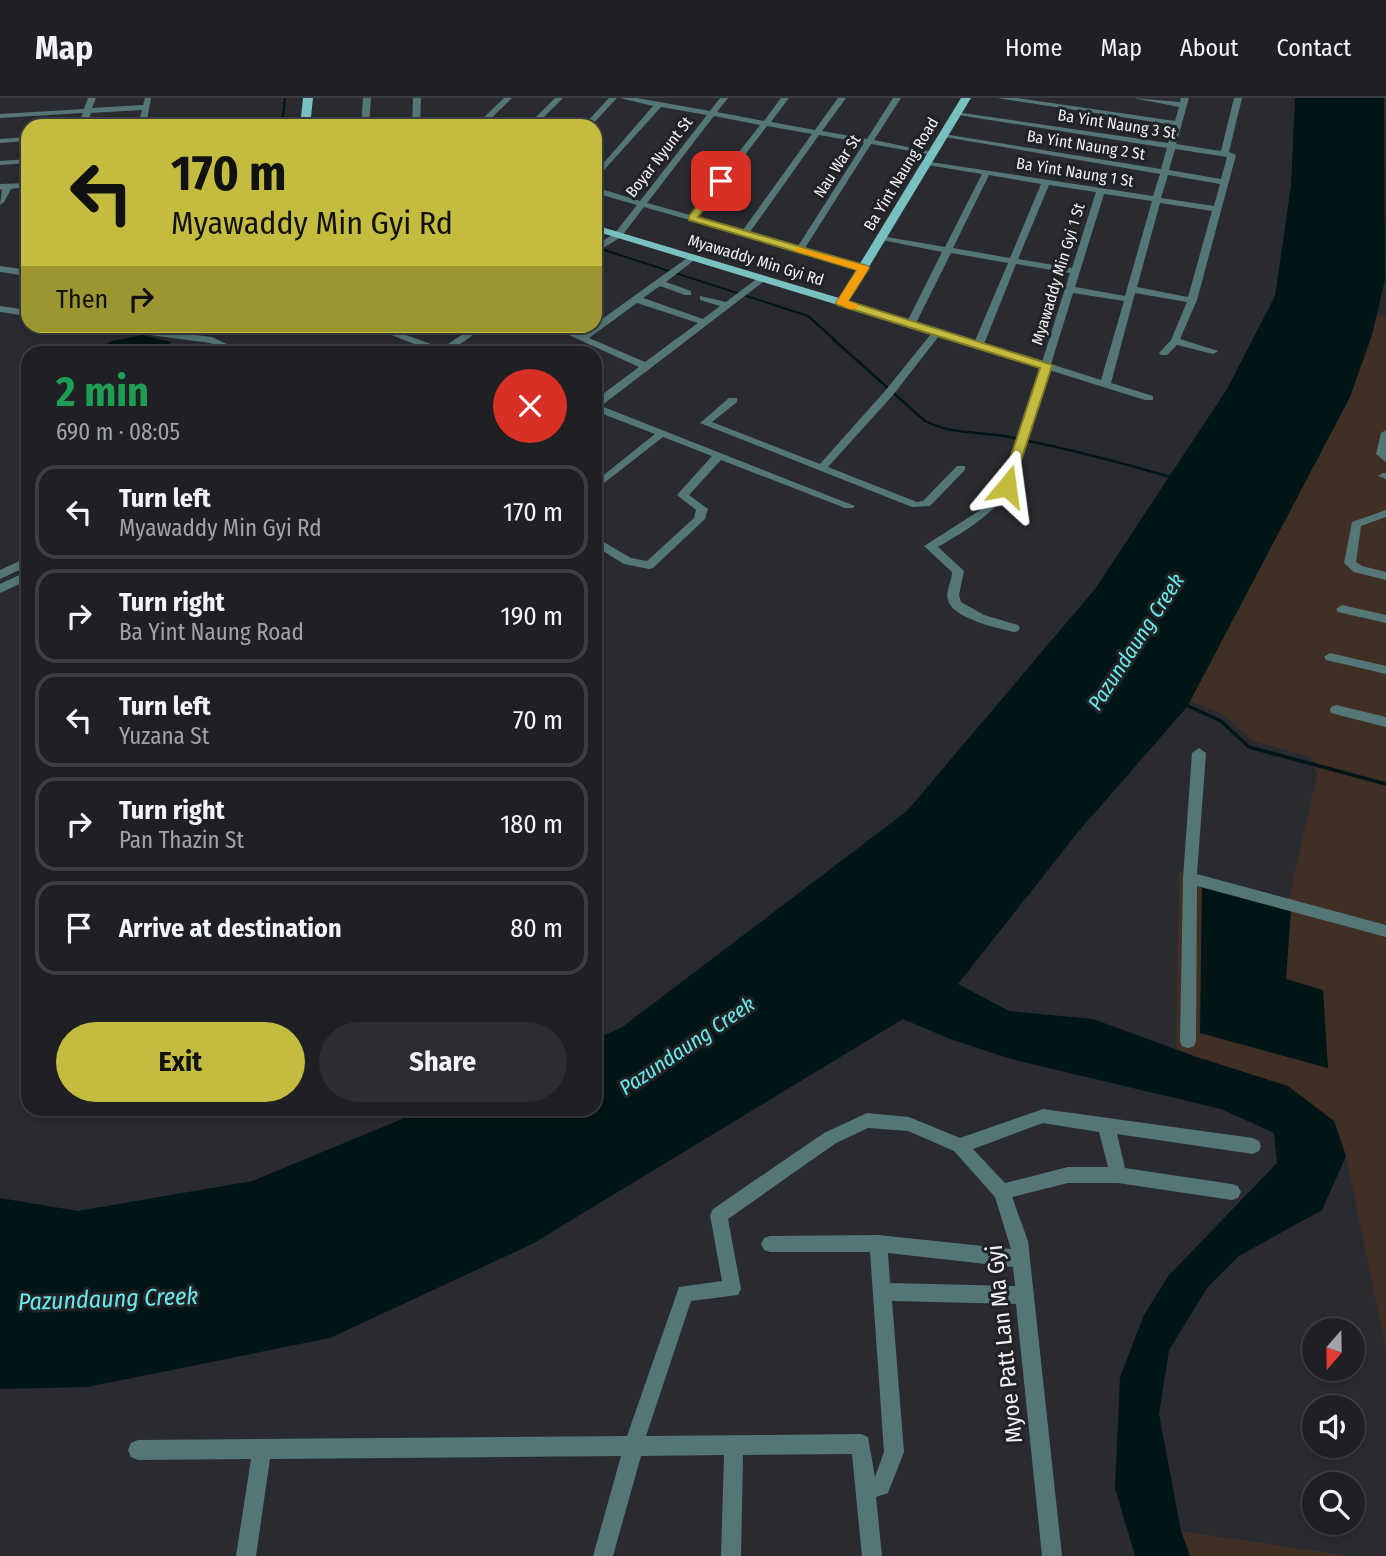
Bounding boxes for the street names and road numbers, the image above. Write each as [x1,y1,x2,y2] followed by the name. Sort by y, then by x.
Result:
[1056,105,1178,143] street label: Ba Yint Naung 3 St
[622,112,697,201] street label: Boyar Nyunt St
[860,114,942,234] street label: Ba Yint Naung Road
[1026,126,1147,164] street label: Ba Yint Naung 2 St
[810,130,865,201] street label: Nau War St
[1015,153,1136,191] street label: Ba Yint Naung 1 St
[1027,200,1089,347] street label: Myawaddy Min Gyi 1 St
[686,230,826,290] street label: Myawaddy Min Gyi Rd
[980,1244,1028,1444] street label: Myoe Patt Lan Ma Gyi

